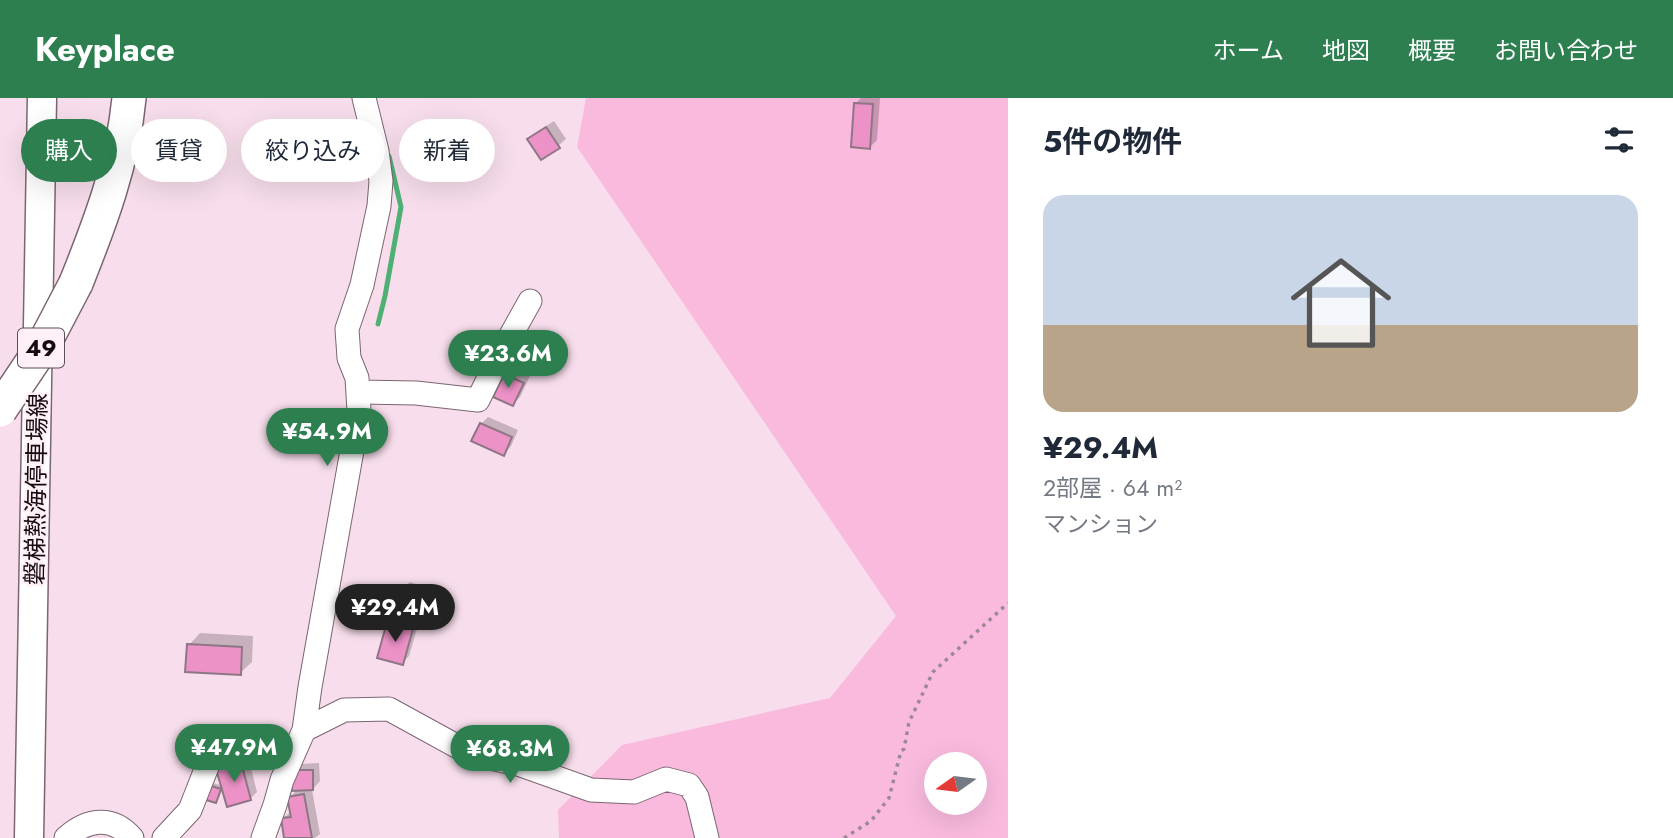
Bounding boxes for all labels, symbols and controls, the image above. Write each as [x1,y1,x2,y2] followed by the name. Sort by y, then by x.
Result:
[35,26,175,73] text: Keyplace
[1213,33,1284,68] text: ホーム
[1322,33,1370,68] text: 地図
[1408,33,1456,68] text: 概要
[1494,33,1638,68] text: お問い合わせ
[21,119,117,182] chip: 購入
[131,119,227,182] chip: 賃貸
[241,119,385,182] chip: 絞り込み
[399,119,495,182] chip: 新着
[1043,120,1182,163] text: 5件の物件
[1600,121,1638,159] icon: filters
[1278,240,1404,366] icon: home
[18,328,64,368] road number: 49
[451,330,565,390] pin: ¥23.6M
[464,336,552,370] text: ¥23.6M
[17,393,55,585] street label: 磐梯熱海停車場線
[270,408,384,468] pin: ¥54.9M
[282,414,372,448] text: ¥54.9M
[1043,426,1158,469] text: ¥29.4M
[1043,471,1182,505] text: 2部屋 · 64 m²
[1043,507,1158,541] text: マンション
[338,584,452,644] pin: ¥29.4M
[351,590,439,624] text: ¥29.4M
[177,724,291,784] pin: ¥47.9M
[453,726,567,785] pin: ¥68.3M
[191,730,277,764] text: ¥47.9M
[466,731,554,765] text: ¥68.3M
[924,752,987,816] north arrow
[924,752,987,815] map controls

